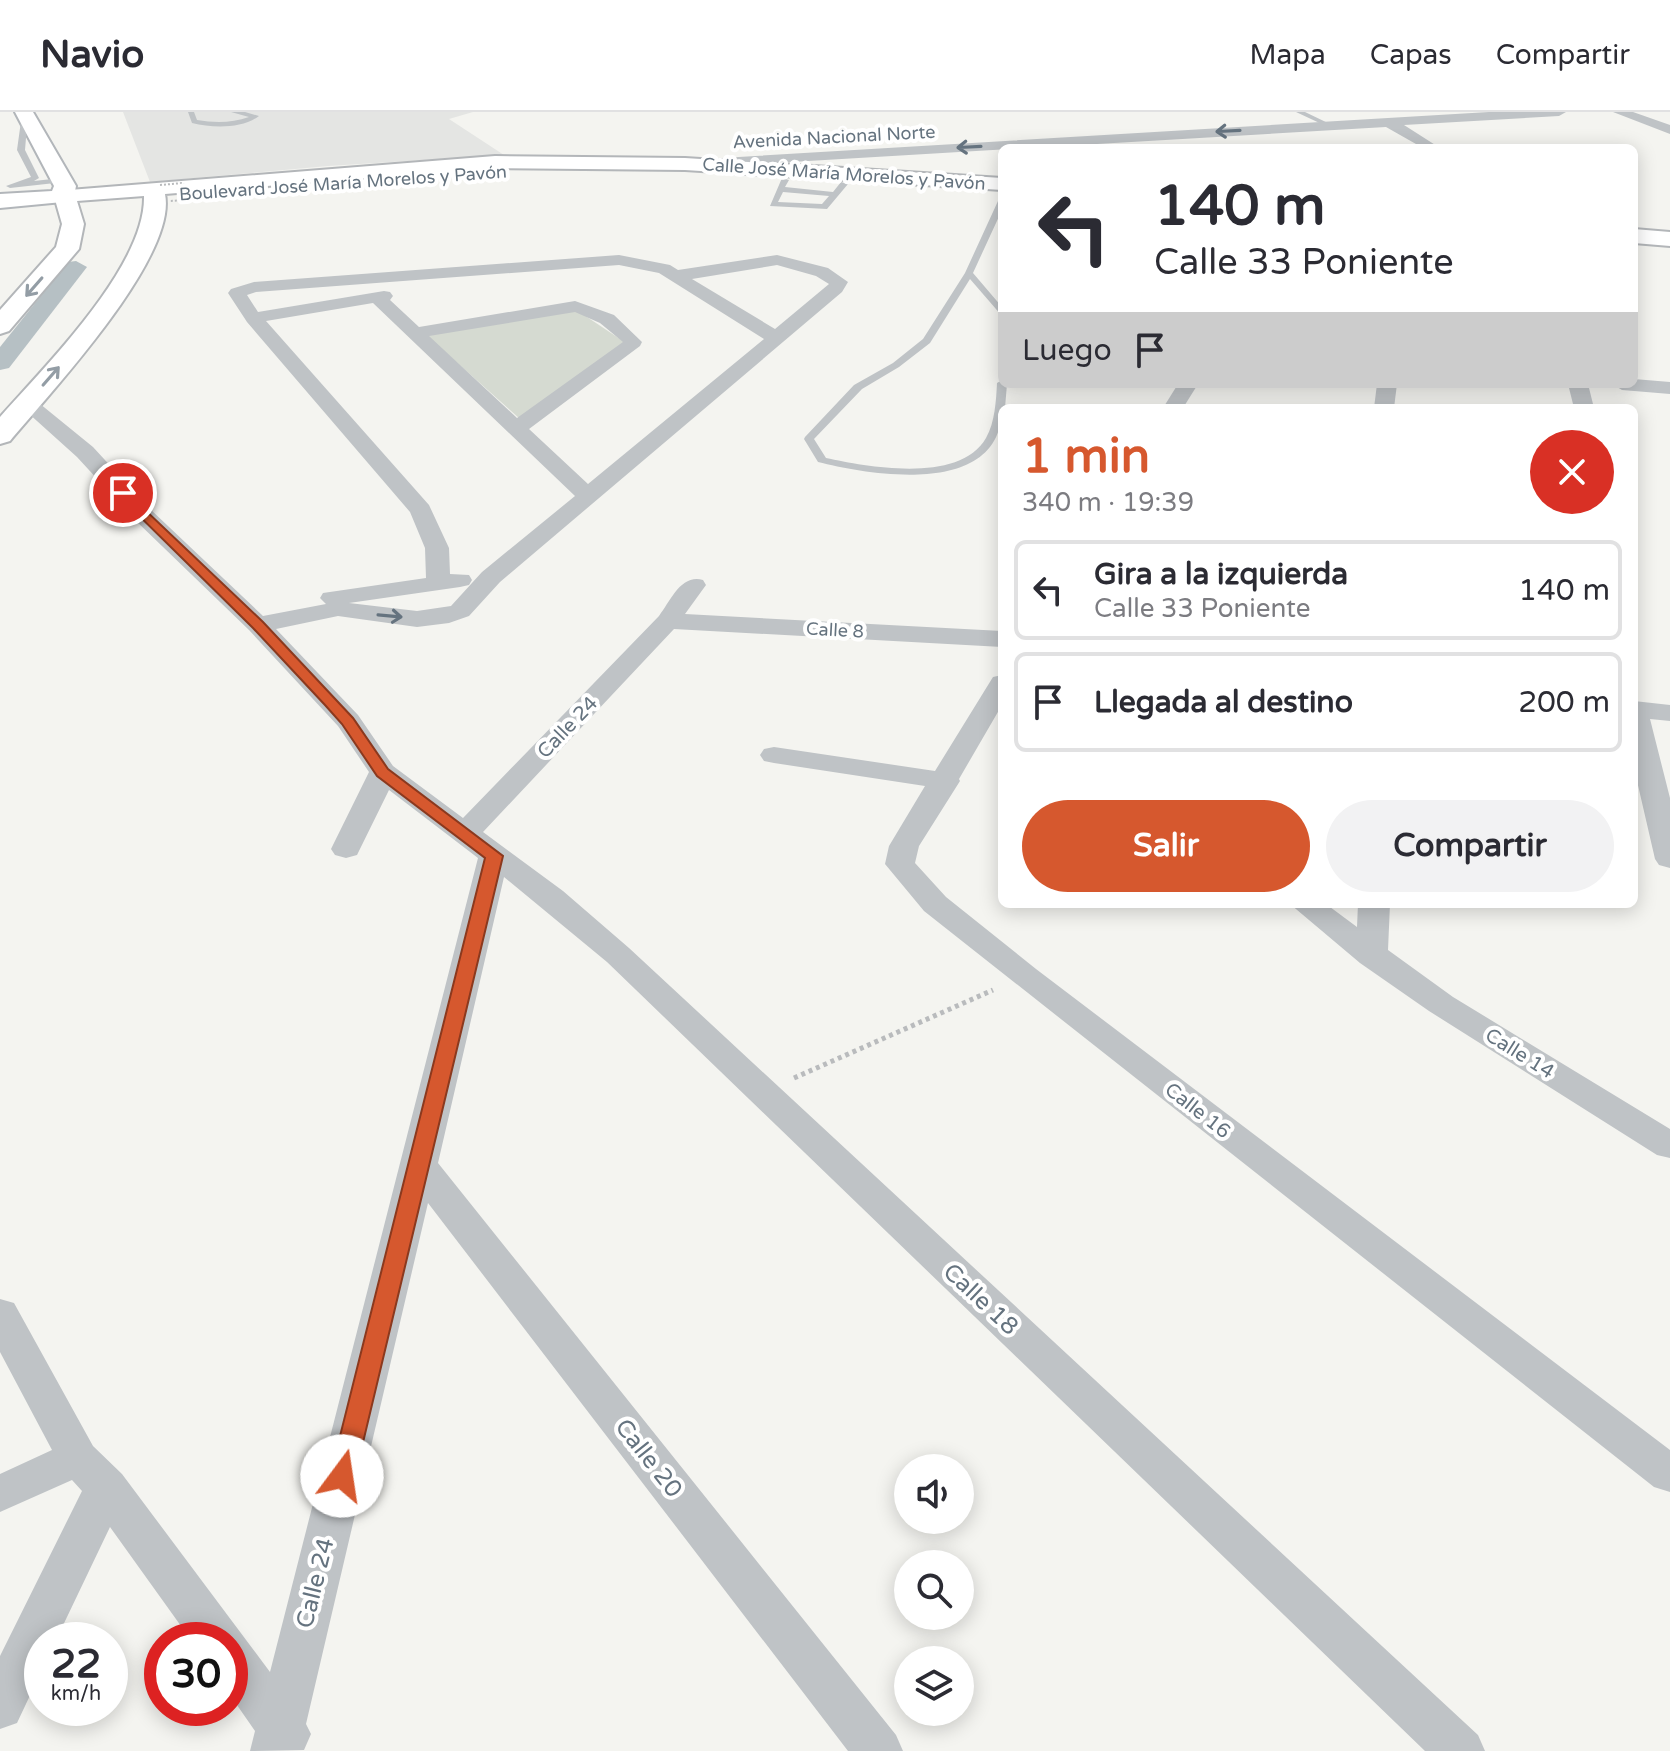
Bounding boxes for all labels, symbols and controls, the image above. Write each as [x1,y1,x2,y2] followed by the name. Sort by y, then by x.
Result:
[40,32,144,78] text: Navio
[1249,38,1326,72] text: Mapa
[1370,38,1452,72] text: Capas
[1496,38,1630,72] text: Compartir
[732,121,936,153] street label: Avenida Nacional Norte
[1215,124,1242,139] one-way arrow
[956,140,983,155] one-way arrow
[702,153,986,195] street label: Calle José María Morelos y Pavón
[178,161,508,205] street label: Boulevard José María Morelos y Pavón
[1154,173,1325,240] text: 140 m
[1022,176,1126,280] icon: left
[1154,241,1454,284] text: Calle 33 Poniente
[25,277,43,297] one-way arrow
[1128,328,1172,372] icon: arrive
[1022,332,1112,369] text: Luego
[42,366,60,386] one-way arrow
[1022,428,1150,486] text: 1 min
[1530,430,1614,514] button: close
[89,459,157,527] pin
[101,471,145,515] icon: arrive
[1022,487,1194,518] text: 340 m · 19:39
[1094,556,1348,593] text: Gira a la izquierda
[1026,568,1070,612] icon: left
[1518,572,1610,609] text: 140 m
[1094,593,1310,624] text: Calle 33 Poniente
[376,609,403,624] one-way arrow
[806,618,864,642] street label: Calle 8
[1026,680,1070,724] icon: arrive
[1094,684,1353,721] text: Llegada al destino
[1518,684,1610,721] text: 200 m
[532,692,603,764] street label: Calle 24
[1022,800,1310,892] button: Salir
[1326,800,1614,892] button: Compartir
[1481,1023,1558,1084] street label: Calle 14
[1160,1078,1235,1144] street label: Calle 16
[937,1257,1024,1341] street label: Calle 18
[609,1413,688,1504] street label: Calle 20
[300,1434,384,1518] position arrow
[894,1454,974,1726] map controls
[894,1454,974,1534] button: sound
[290,1535,341,1631] street label: Calle 24
[894,1550,974,1630] button: search
[144,1622,248,1726] speed limit sign: 30
[51,1640,101,1688] text: 22
[894,1646,974,1726] button: layers
[51,1682,101,1706] text: km/h

